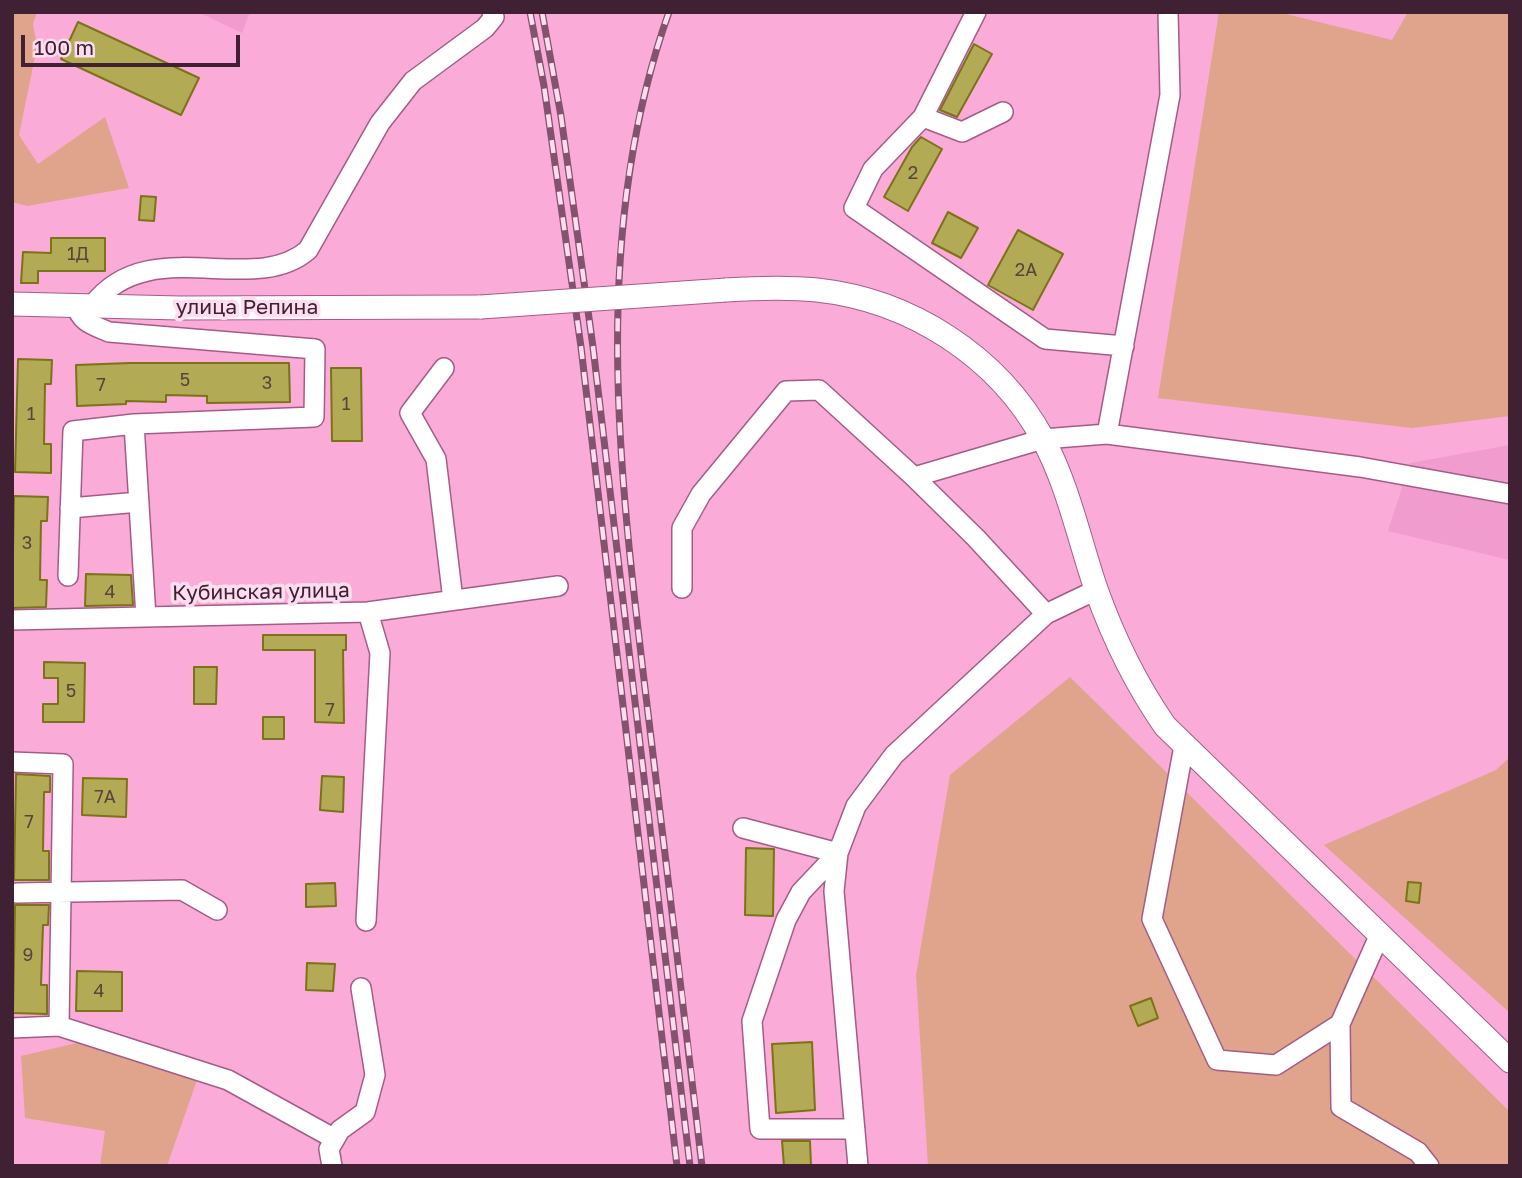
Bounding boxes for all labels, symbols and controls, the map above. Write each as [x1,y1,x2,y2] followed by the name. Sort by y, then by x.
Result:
[24,21,243,65] scale bar
[34,34,94,60] text: 100 m
[908,162,918,184] house number: 2
[67,243,89,265] house number: 1Д
[1015,259,1037,281] house number: 2А
[176,294,318,320] street label: улица Репина
[180,369,190,391] house number: 5
[262,372,272,394] house number: 3
[96,374,106,396] house number: 7
[342,393,350,415] house number: 1
[27,403,35,425] house number: 1
[22,532,32,554] house number: 3
[172,578,350,606] street label: Кубинская улица
[105,581,115,603] house number: 4
[66,680,76,702] house number: 5
[325,699,335,721] house number: 7
[94,786,116,808] house number: 7А
[24,811,34,833] house number: 7
[23,944,33,966] house number: 9
[94,980,104,1002] house number: 4

